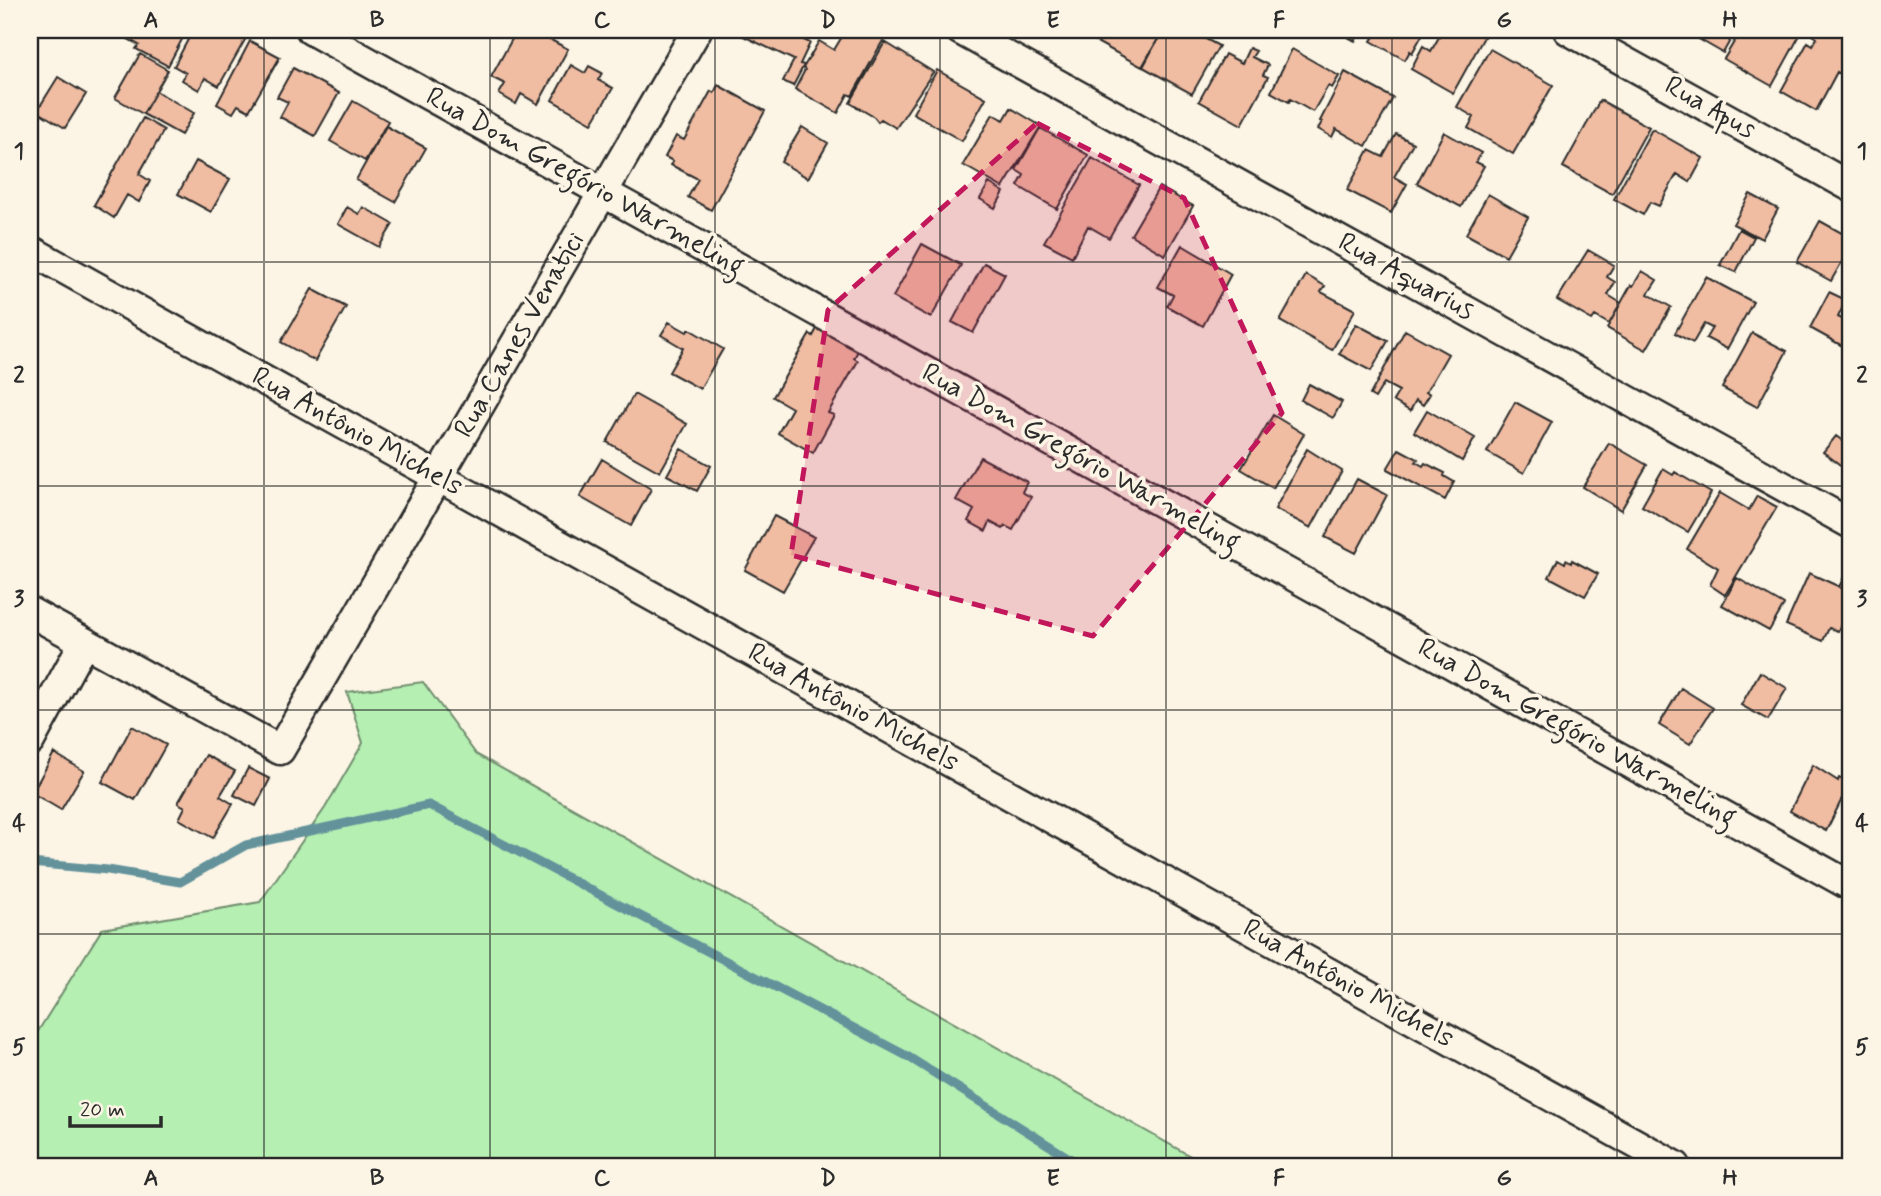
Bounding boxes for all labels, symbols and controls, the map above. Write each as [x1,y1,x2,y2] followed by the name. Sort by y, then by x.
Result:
[143,6,159,36] text: A
[370,6,385,36] text: B
[594,6,611,36] text: C
[820,6,836,36] text: D
[1046,6,1060,36] text: E
[1273,6,1285,36] text: F
[1496,6,1512,36] text: G
[1722,6,1738,36] text: H
[1656,68,1762,151] street label: Rua Apus
[418,79,751,288] street label: Rua Dom Gregório Warmeling
[14,137,24,167] text: 1
[1857,137,1867,167] text: 1
[1331,224,1481,330] street label: Rua Aquarius
[446,225,594,445] street label: Rua Canes Venatici
[914,355,1247,564] street label: Rua Dom Gregório Warmeling
[245,359,469,505] street label: Rua Antônio Michels
[13,361,25,391] text: 2
[1856,361,1868,391] text: 2
[14,585,25,615] text: 3
[1857,585,1868,615] text: 3
[1410,630,1743,839] street label: Rua Dom Gregório Warmeling
[741,635,965,781] street label: Rua Antônio Michels
[12,809,26,839] text: 4
[1855,809,1869,839] text: 4
[1236,911,1460,1057] street label: Rua Antônio Michels
[12,1033,26,1063] text: 5
[1855,1033,1869,1063] text: 5
[70,1084,161,1128] scale bar
[80,1096,125,1124] text: 20 m
[143,1164,159,1194] text: A
[370,1164,385,1194] text: B
[594,1164,611,1194] text: C
[820,1164,836,1194] text: D
[1046,1164,1060,1194] text: E
[1273,1164,1285,1194] text: F
[1496,1164,1512,1194] text: G
[1722,1164,1738,1194] text: H

